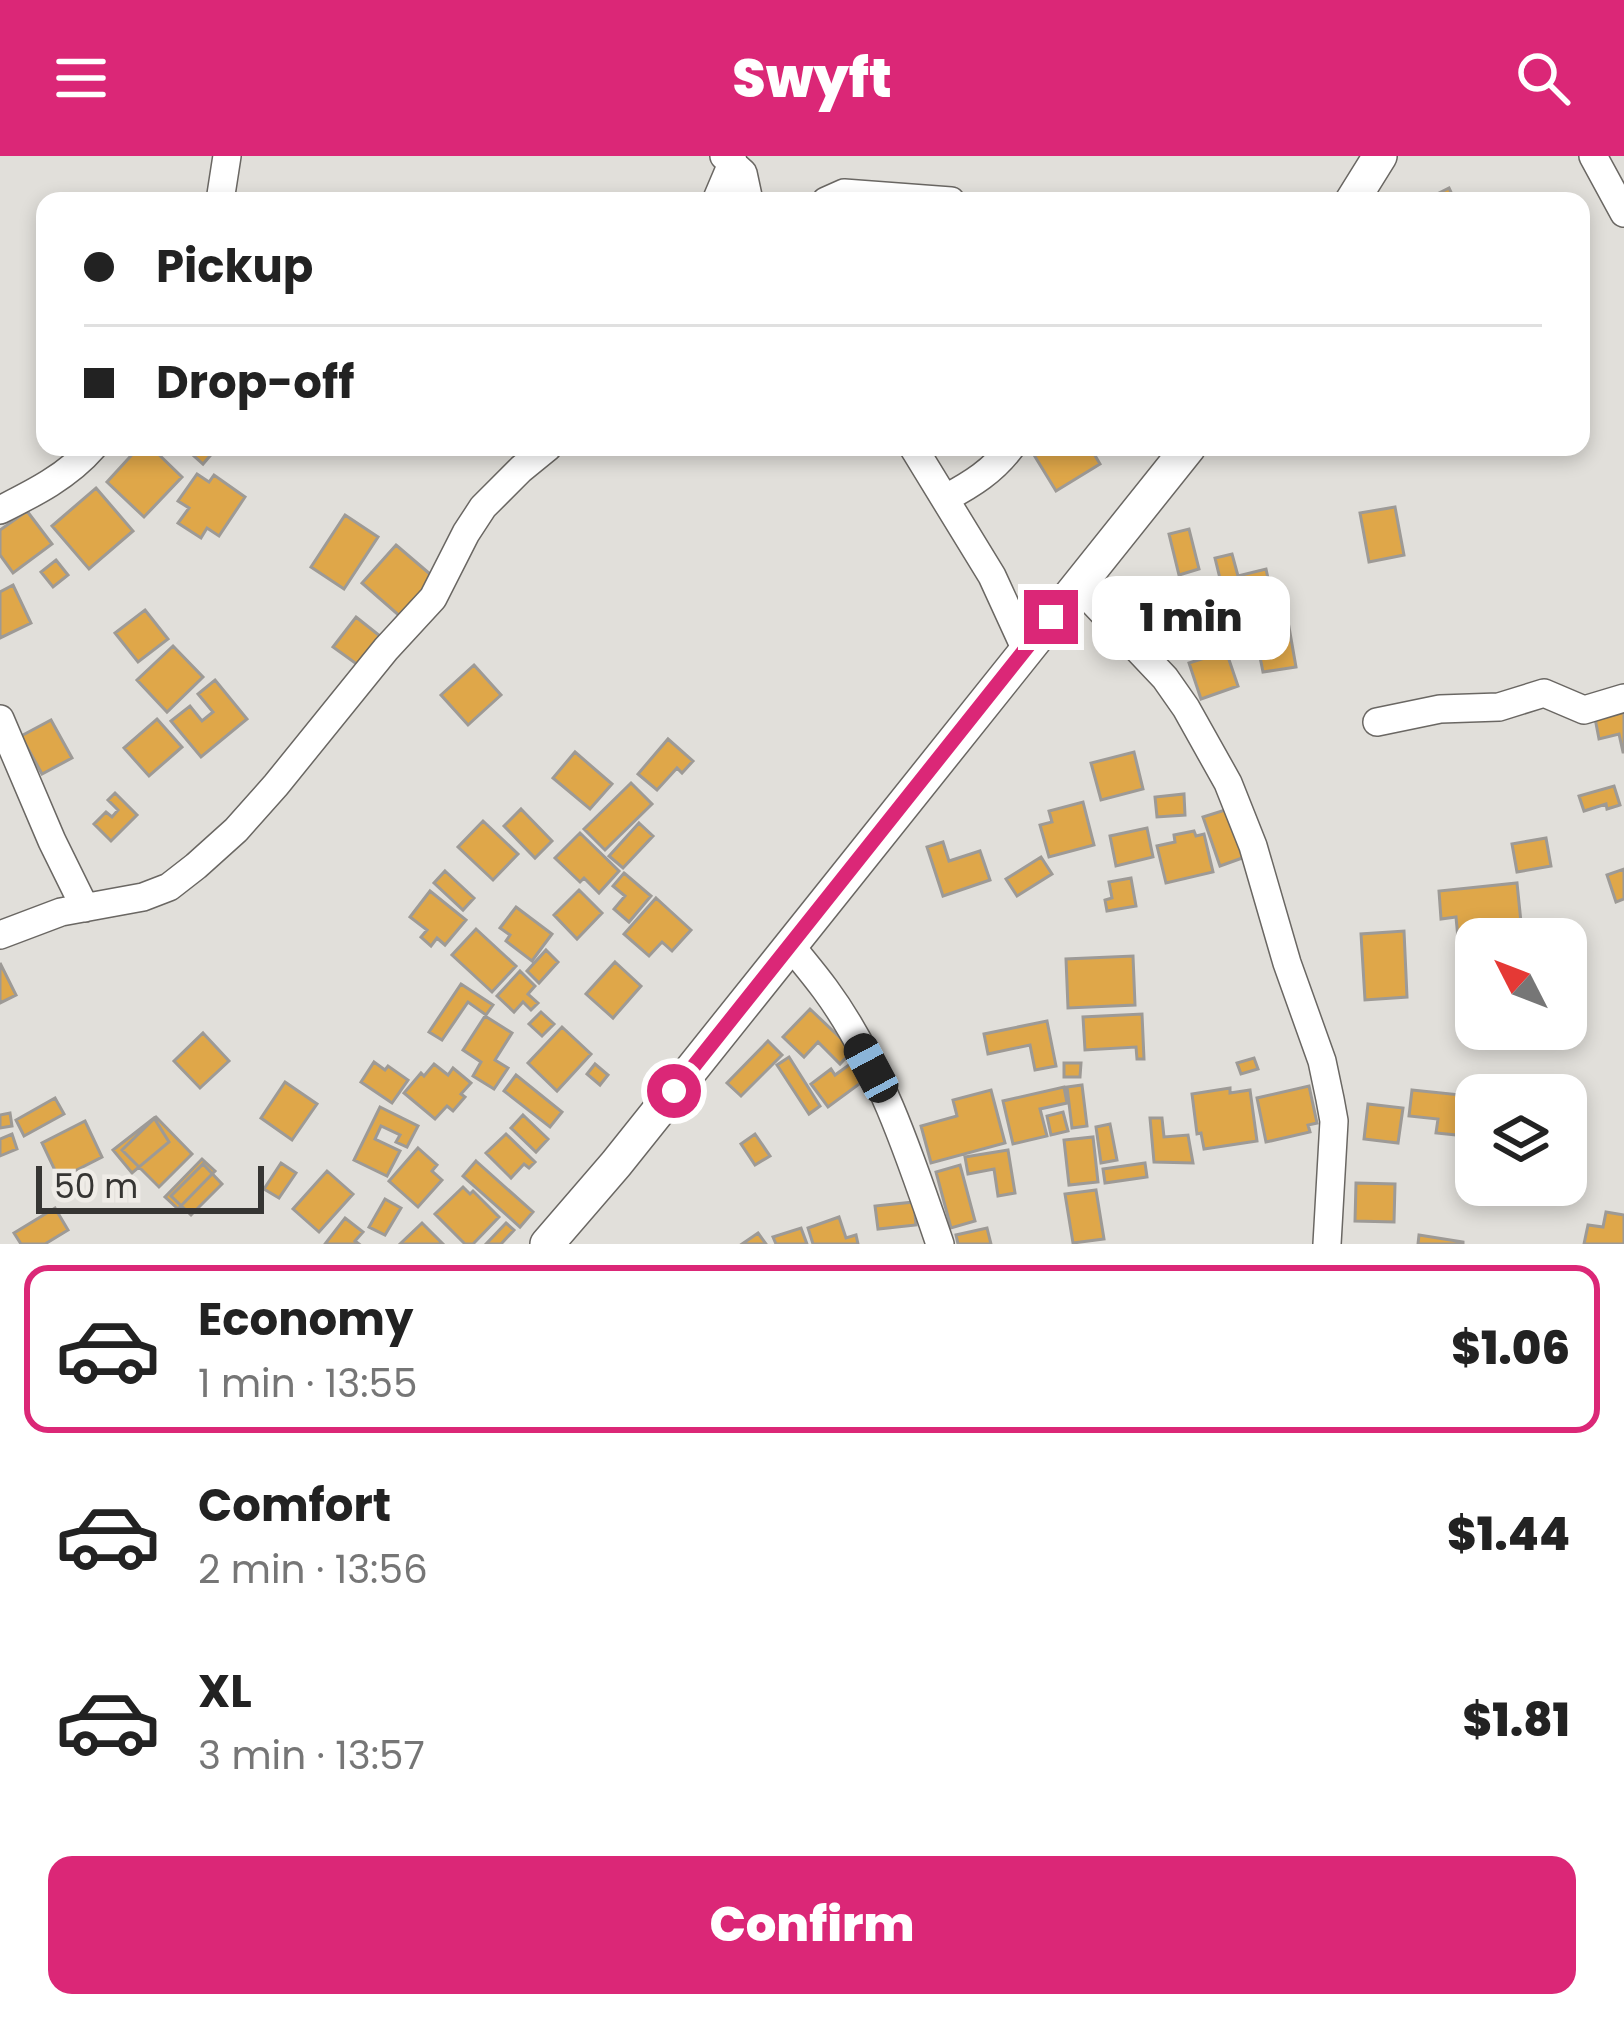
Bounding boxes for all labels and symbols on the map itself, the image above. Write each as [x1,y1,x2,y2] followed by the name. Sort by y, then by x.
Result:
[1093,575,1291,659] callout: 1 min
[1024,590,1078,644] route end
[1455,918,1587,1050] north arrow
[838,1028,904,1108] car
[647,1064,701,1118] route start
[36,1160,264,1213] scale bar

